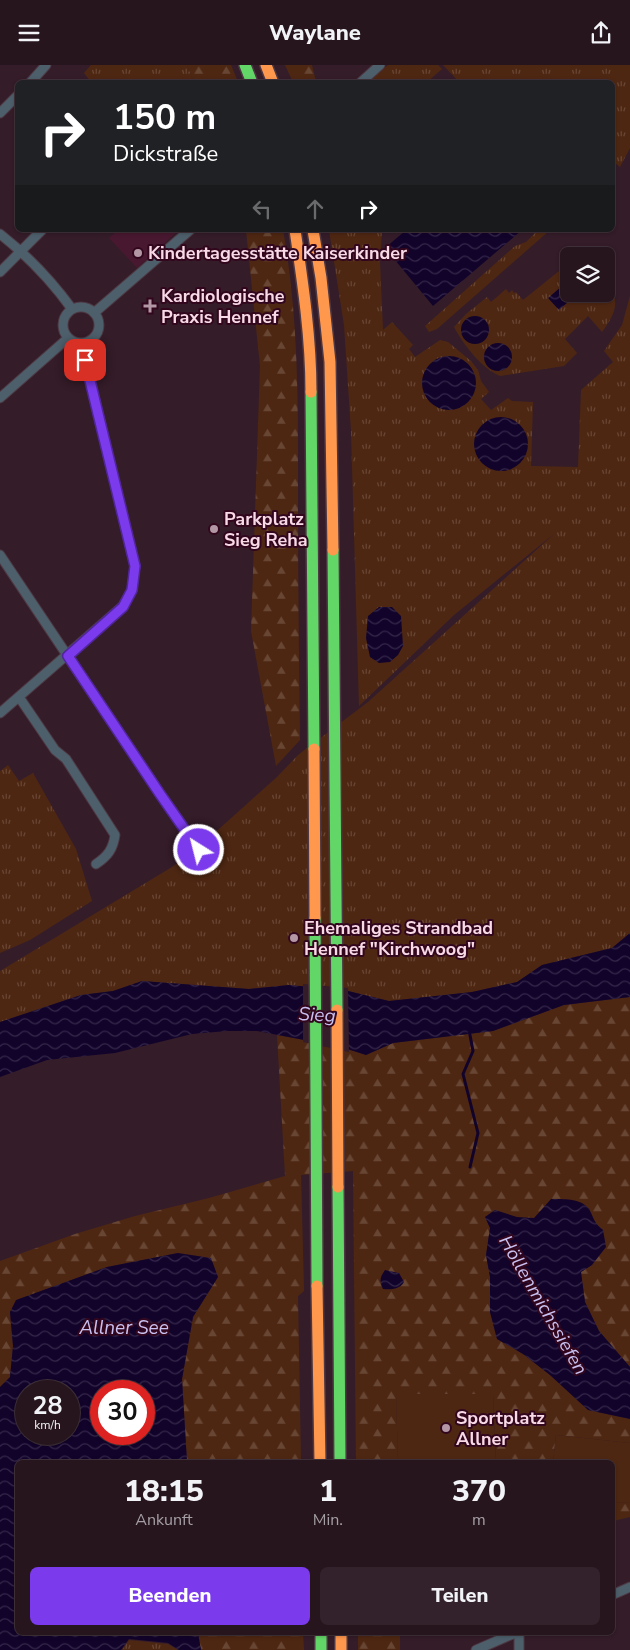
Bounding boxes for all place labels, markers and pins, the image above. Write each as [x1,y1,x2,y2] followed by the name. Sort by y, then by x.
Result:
[148,241,407,265] place label: Kindertagesstätte Kaiserkinder
[132,247,144,259] marker: Kindertagesstätte Kaiserkinder
[161,284,285,329] place label: Kardiologische Praxis Hennef
[143,299,157,313] marker: Kardiologische Praxis Hennef
[64,339,106,381] pin
[224,507,308,552] place label: Parkplatz Sieg Reha
[208,523,220,535] marker: Parkplatz Sieg Reha
[304,916,493,961] place label: Ehemaliges Strandbad Hennef "Kirchwoog"
[288,932,300,944] marker: Ehemaliges Strandbad Hennef "Kirchwoog"
[456,1406,545,1451] place label: Sportplatz Allner
[440,1422,452,1434] marker: Sportplatz Allner

